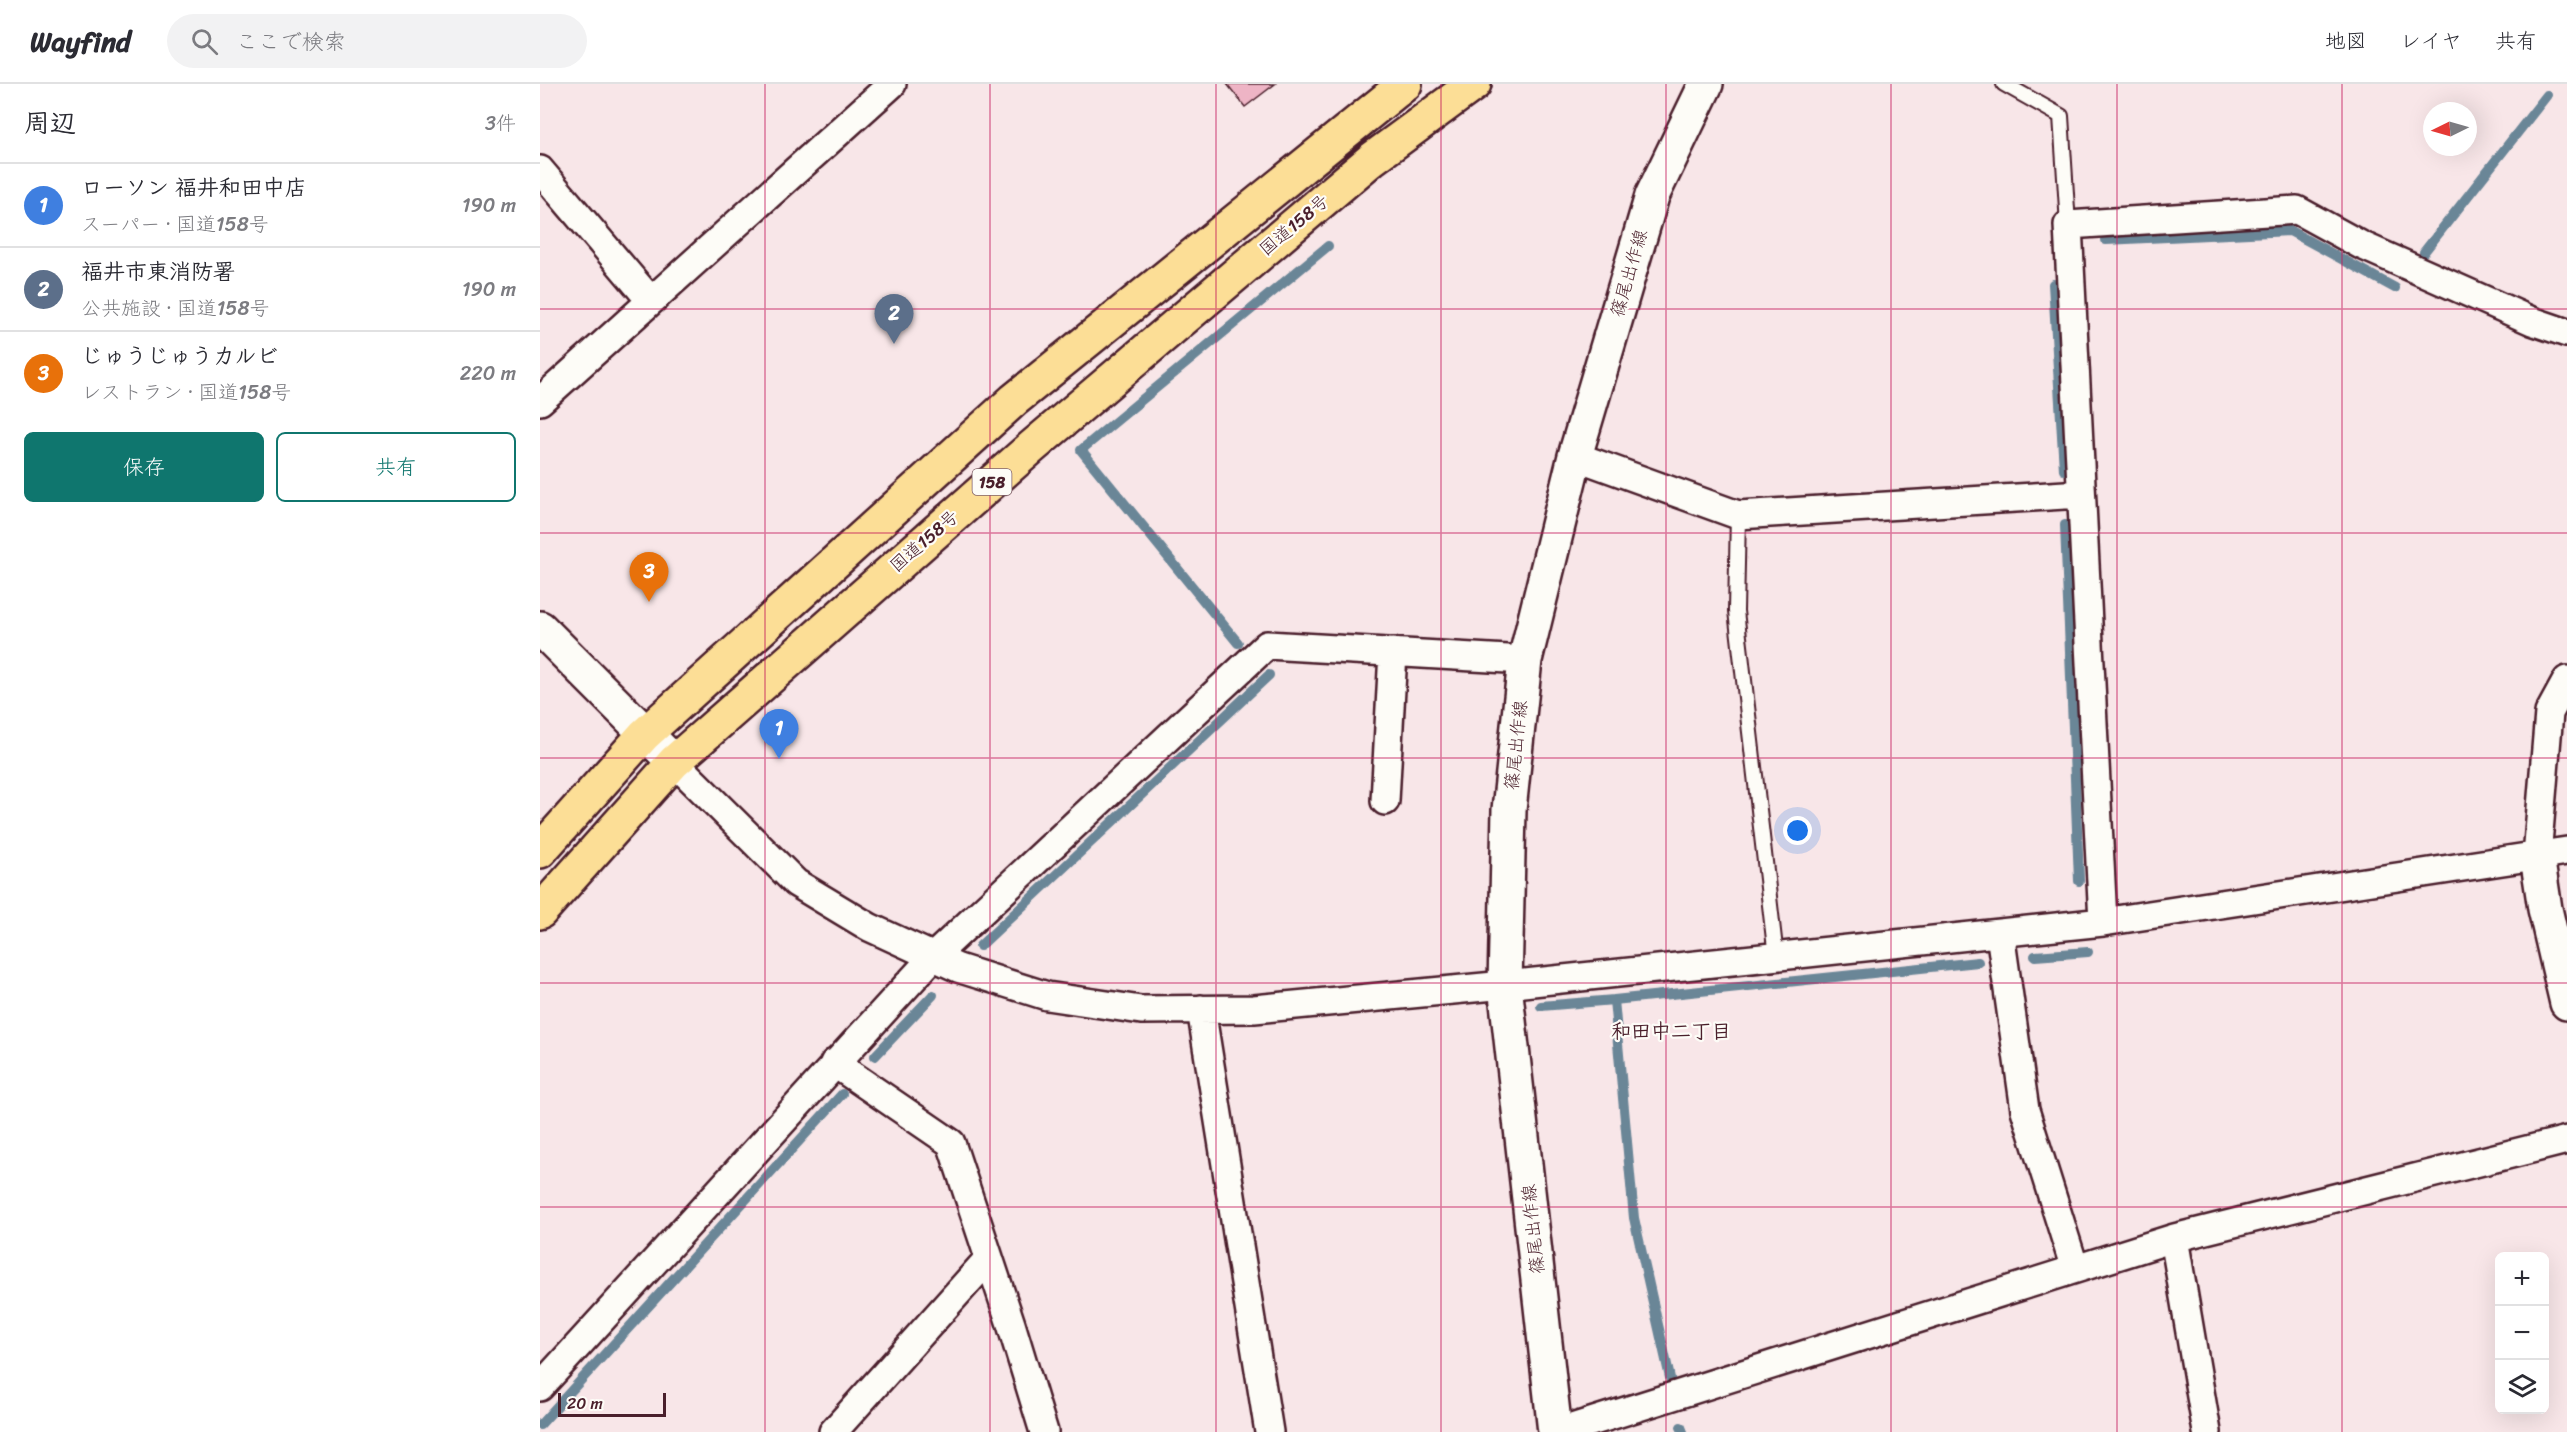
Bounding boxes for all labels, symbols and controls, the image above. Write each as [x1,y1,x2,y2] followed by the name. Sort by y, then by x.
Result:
[167,14,587,68] search box
[30,17,131,66] text: Wayfind
[236,22,346,61] text: ここで検索
[2325,22,2367,60] text: 地図
[2400,22,2462,60] text: レイヤ
[2495,22,2537,60] text: 共有
[188,25,221,58] icon: search
[24,100,76,146] text: 周辺
[2423,102,2477,156] north arrow
[485,106,516,141] text: 3件
[81,168,307,207] text: ローソン 福井和田中店
[1252,186,1336,264] street label: 国道158号
[39,188,48,223] text: 1
[462,188,516,223] text: 190 m
[81,207,269,242] text: スーパー · 国道158号
[1601,225,1657,321] street label: 篠尾出作線
[81,252,235,291] text: 福井市東消防署
[38,272,49,307] text: 2
[462,272,516,307] text: 190 m
[81,291,270,326] text: 公共施設 · 国道158号
[874,294,914,344] pin: 2
[81,336,279,375] text: じゅうじゅうカルビ
[38,356,49,391] text: 3
[460,356,516,391] text: 220 m
[81,375,291,410] text: レストラン · 国道158号
[24,432,264,502] button: 保存
[276,432,516,502] button: 共有
[972,469,1012,495] road number: 158
[882,502,966,580] street label: 国道158号
[630,552,668,602] pin: 3
[1495,699,1537,791] street label: 篠尾出作線
[760,710,798,759] pin: 1
[1783,816,1812,845] your location
[1611,1014,1731,1049] district label: 和田中二丁目
[1512,1183,1554,1275] street label: 篠尾出作線
[2495,1252,2549,1414] map controls
[2495,1252,2549,1306] button: +
[2495,1306,2549,1360] button: −
[2495,1360,2549,1414] button: layers
[567,1389,603,1418] text: 20 m
[558,1390,666,1418] scale bar

